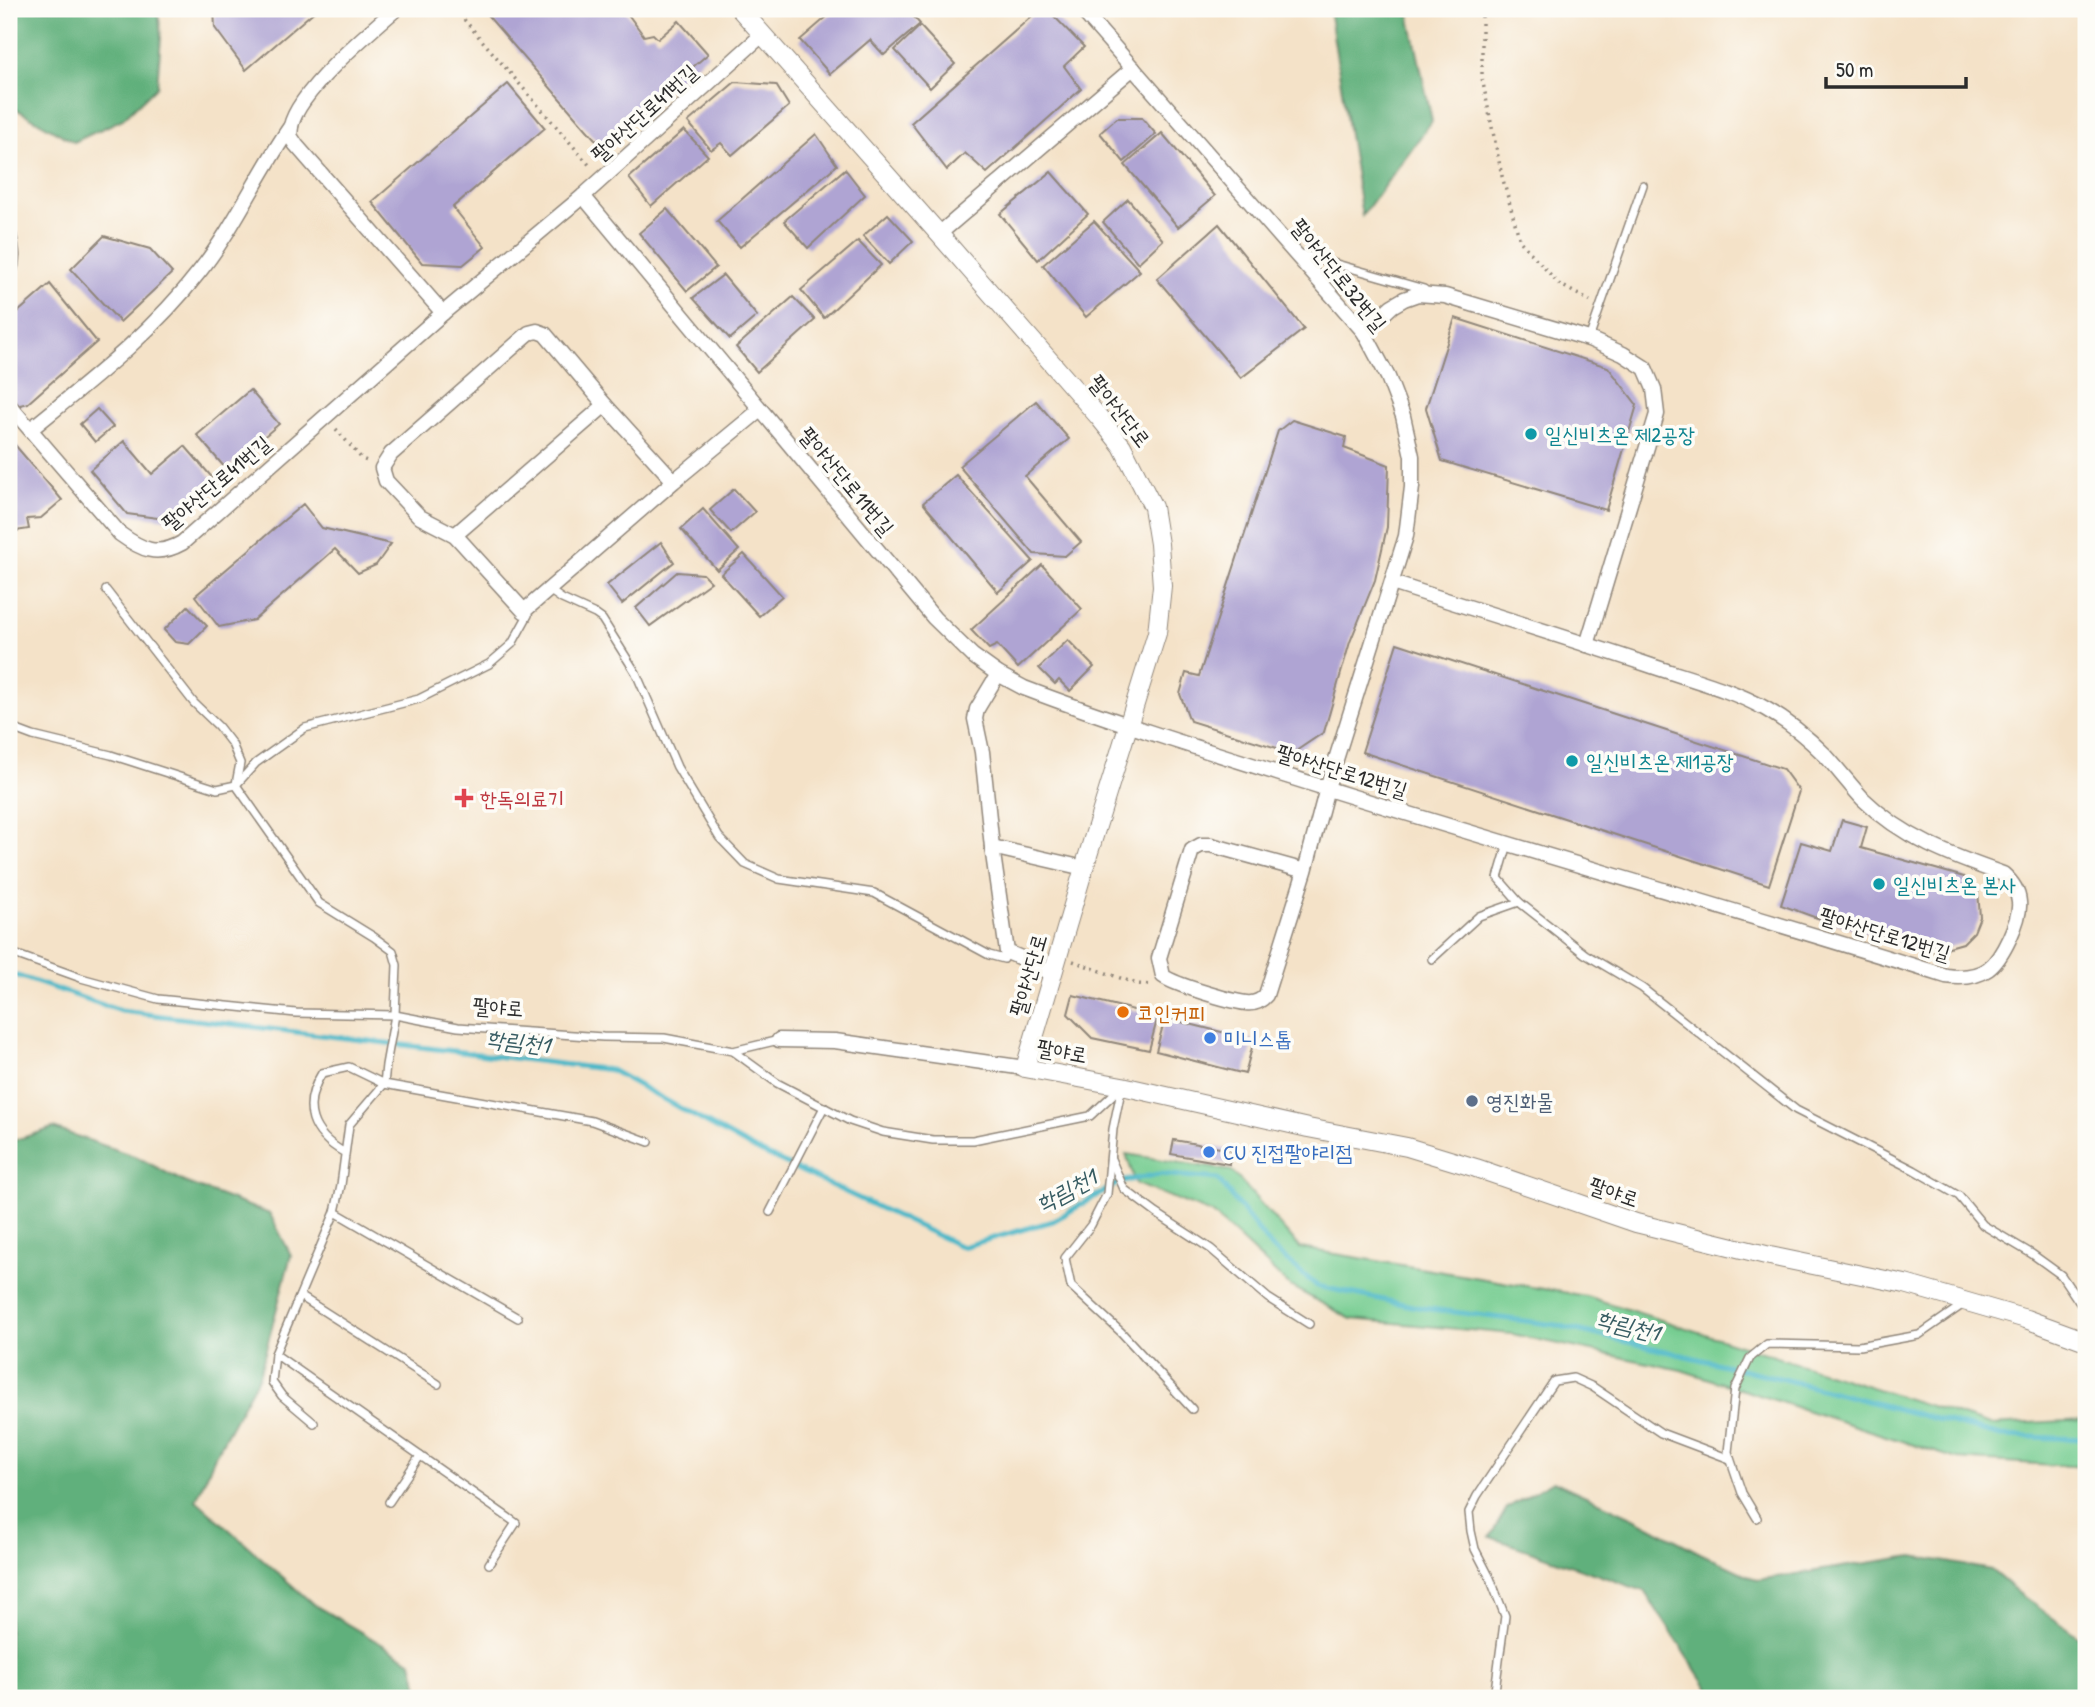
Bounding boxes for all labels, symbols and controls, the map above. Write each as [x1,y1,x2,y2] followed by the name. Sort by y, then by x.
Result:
[1826,46,1966,90] scale bar
[1836,55,1873,84] text: 50 m
[585,57,703,169] street label: 팔야산단로41번길
[1284,212,1394,338] street label: 팔야산단로32번길
[1083,369,1157,453] street label: 팔야산단로
[1545,420,1695,449] place label: 일신비츠온 제2공장
[793,421,901,542] street label: 팔야산단로11번길
[1523,426,1539,442] marker: 일신비츠온 제2공장
[155,429,277,537] street label: 팔야산단로41번길
[1273,737,1411,805] street label: 팔야산단로12번길
[1586,747,1734,776] place label: 일신비츠온 제1공장
[1564,753,1580,769] marker: 일신비츠온 제1공장
[480,784,565,813] place label: 한독의료기
[454,788,474,808] marker: 한독의료기
[1893,870,2016,899] place label: 일신비츠온 본사
[1871,876,1887,892] marker: 일신비츠온 본사
[1816,900,1954,968] street label: 팔야산단로12번길
[1002,930,1054,1020] street label: 팔야산단로
[472,991,524,1023] street label: 팔야로
[1137,998,1205,1027] place label: 코인커피
[1115,1004,1131,1020] marker: 코인커피
[484,1022,555,1061] water label: 학림천1
[1224,1024,1292,1053] place label: 미니스톱
[1202,1030,1218,1046] marker: 미니스톱
[1035,1032,1089,1070] street label: 팔야로
[1486,1087,1554,1116] place label: 영진화물
[1464,1093,1480,1109] marker: 영진화물
[1223,1138,1352,1167] place label: CU 진접팔야리점
[1201,1144,1217,1160] marker: CU 진접팔야리점
[1031,1160,1105,1219] water label: 학림천1
[1585,1170,1643,1214] street label: 팔야로
[1593,1302,1666,1349] water label: 학림천1

